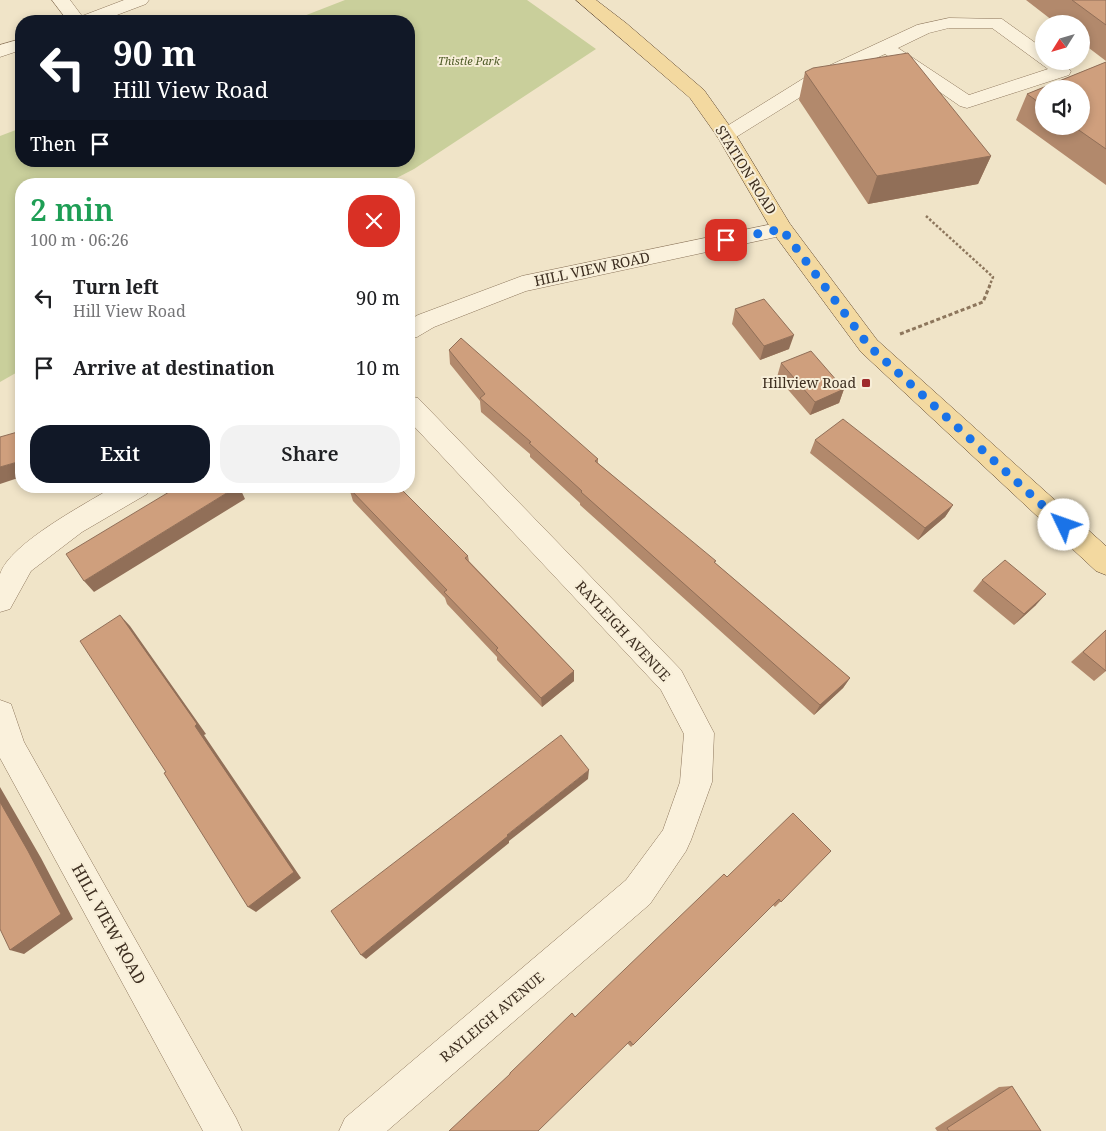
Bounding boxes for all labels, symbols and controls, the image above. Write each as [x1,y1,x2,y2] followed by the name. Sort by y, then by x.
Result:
[1035,15,1090,70] north arrow
[1035,15,1090,135] map controls
[113,29,196,76] text: 90 m
[30,35,95,100] icon: left
[438,53,501,68] park label: Thistle Park
[113,74,268,104] text: Hill View Road
[1035,80,1090,135] button: sound
[711,122,781,218] street label: STATION ROAD
[86,130,114,158] icon: arrive
[30,131,76,157] text: Then
[30,189,114,230] text: 2 min
[348,195,400,247] button: close
[705,219,747,261] pin
[712,226,740,254] icon: arrive
[30,229,129,251] text: 100 m · 06:26
[532,247,651,290] street label: HILL VIEW ROAD
[73,274,159,300] text: Turn left
[30,284,58,312] icon: left
[356,285,400,311] text: 90 m
[73,300,186,322] text: Hill View Road
[30,354,58,382] icon: arrive
[73,355,275,381] text: Arrive at destination
[356,355,400,381] text: 10 m
[762,373,856,392] place label: Hillview Road
[860,377,872,389] marker: Hillview Road
[30,425,210,483] button: Exit
[220,425,400,483] button: Share
[1037,498,1089,550] position arrow
[572,576,675,685] street label: RAYLEIGH AVENUE
[67,860,151,988] street label: HILL VIEW ROAD
[436,967,548,1066] street label: RAYLEIGH AVENUE

